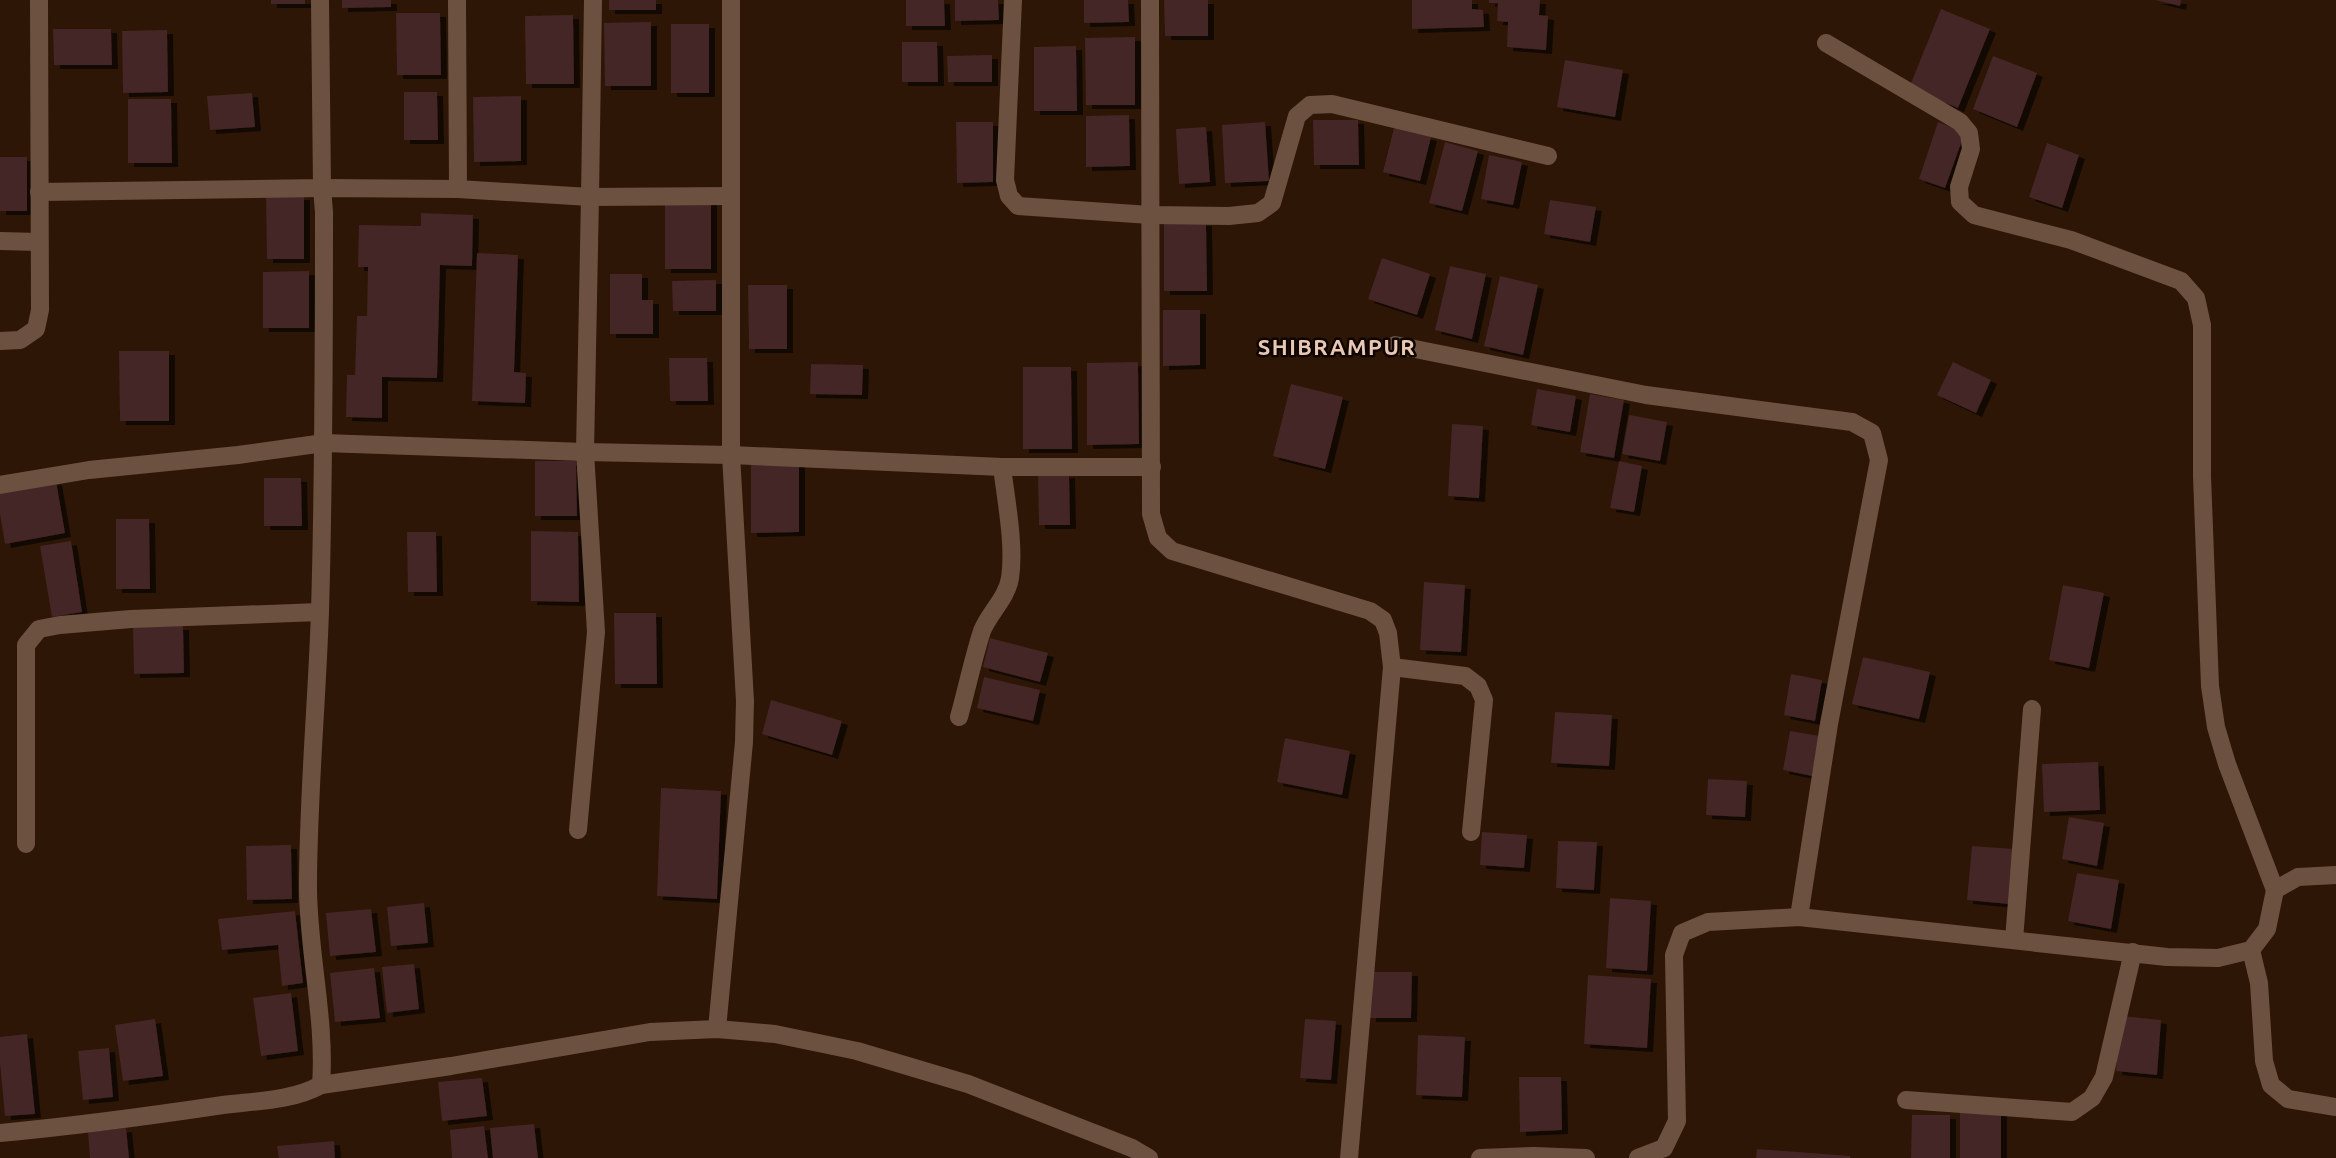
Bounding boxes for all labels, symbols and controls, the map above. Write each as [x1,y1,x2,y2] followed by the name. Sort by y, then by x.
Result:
[1258,334,1416,359] district label: SHIBRAMPUR

